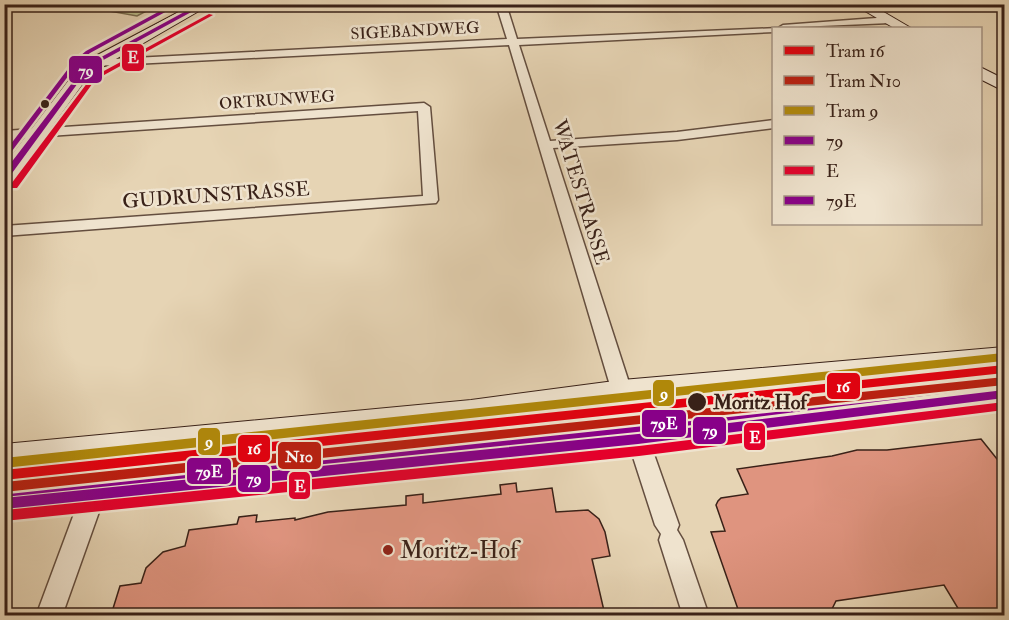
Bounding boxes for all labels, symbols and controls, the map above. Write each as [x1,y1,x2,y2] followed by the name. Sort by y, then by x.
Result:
[350,18,480,44] street label: SIGEBANDWEG
[772,27,982,225] legend
[826,40,886,63] text: Tram 16
[121,43,145,72] line badge: E
[127,48,139,68] text: E
[68,55,103,84] line badge: 79
[78,61,94,81] text: 79
[826,70,901,93] text: Tram N10
[219,86,335,114] street label: ORTRUNWEG
[39,98,51,110] unlabelled marker
[826,100,879,123] text: Tram 9
[547,116,615,267] street label: WATESTRASSE
[826,130,843,153] text: 79
[826,160,839,183] text: E
[121,176,311,214] street label: GUDRUNSTRASSE
[826,190,856,213] text: 79E
[826,372,861,400] line badge: 16
[836,377,852,397] text: 16
[652,379,675,407] line badge: 9
[658,384,668,404] text: 9
[712,390,810,415] place label: Moritz Hof
[686,391,708,413] marker: Moritz Hof
[641,409,687,438] line badge: 79E
[650,414,678,434] text: 79E
[692,416,727,445] line badge: 79
[702,421,718,441] text: 79
[743,422,766,451] line badge: E
[197,427,221,456] line badge: 9
[749,428,761,448] text: E
[203,432,213,452] text: 9
[237,434,271,463] line badge: 16
[247,439,263,459] text: 16
[277,441,322,470] line badge: N10
[284,447,313,467] text: N10
[186,457,232,485] line badge: 79E
[195,462,223,482] text: 79E
[237,464,271,493] line badge: 79
[246,469,262,489] text: 79
[288,471,311,500] line badge: E
[294,477,306,497] text: E
[400,535,521,566] place label: Moritz-Hof
[381,543,395,557] marker: Moritz-Hof

